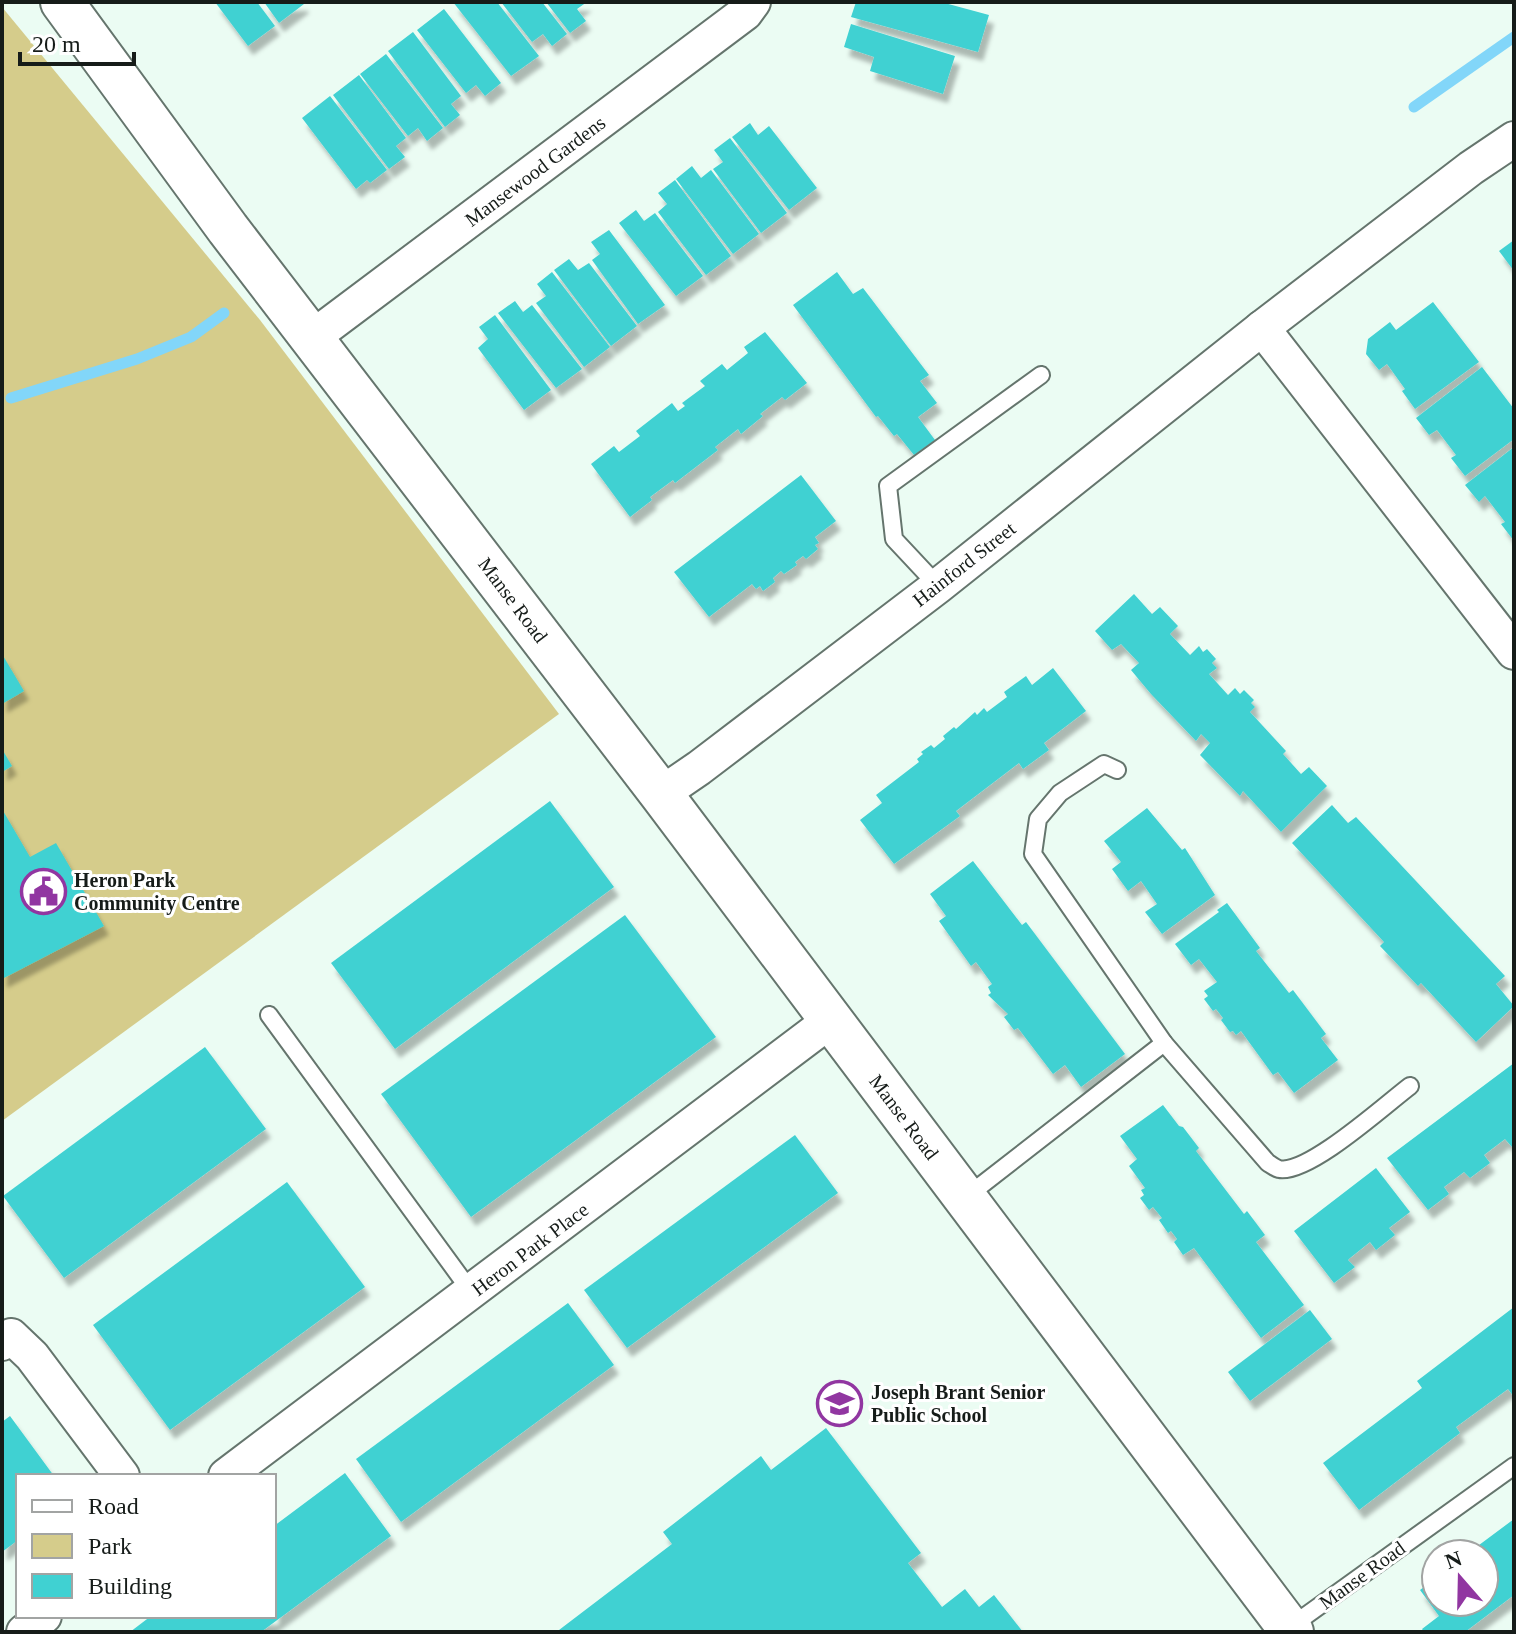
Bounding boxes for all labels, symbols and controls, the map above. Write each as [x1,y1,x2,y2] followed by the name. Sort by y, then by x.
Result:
[20,16,134,66] scale bar
[32,31,81,57] text: 20 m
[461,111,609,231] street label: Mansewood Gardens
[908,517,1020,611] street label: Hainford Street
[474,553,552,647] street label: Manse Road
[19,868,67,916] public building icon: Heron Park Community Centre
[74,869,240,915] place label: Heron Park Community Centre
[865,1070,943,1164] street label: Manse Road
[467,1198,593,1300] street label: Heron Park Place
[816,1380,864,1428] school or university icon: Joseph Brant Senior Public School
[871,1381,1046,1426] place label: Joseph Brant Senior Public School
[16,1474,276,1618] legend
[88,1493,139,1519] text: Road
[88,1533,132,1559] text: Park
[1315,1537,1409,1613] street label: Manse Road
[1420,1538,1500,1618] north arrow
[1442,1545,1465,1574] text: N
[88,1573,172,1599] text: Building

